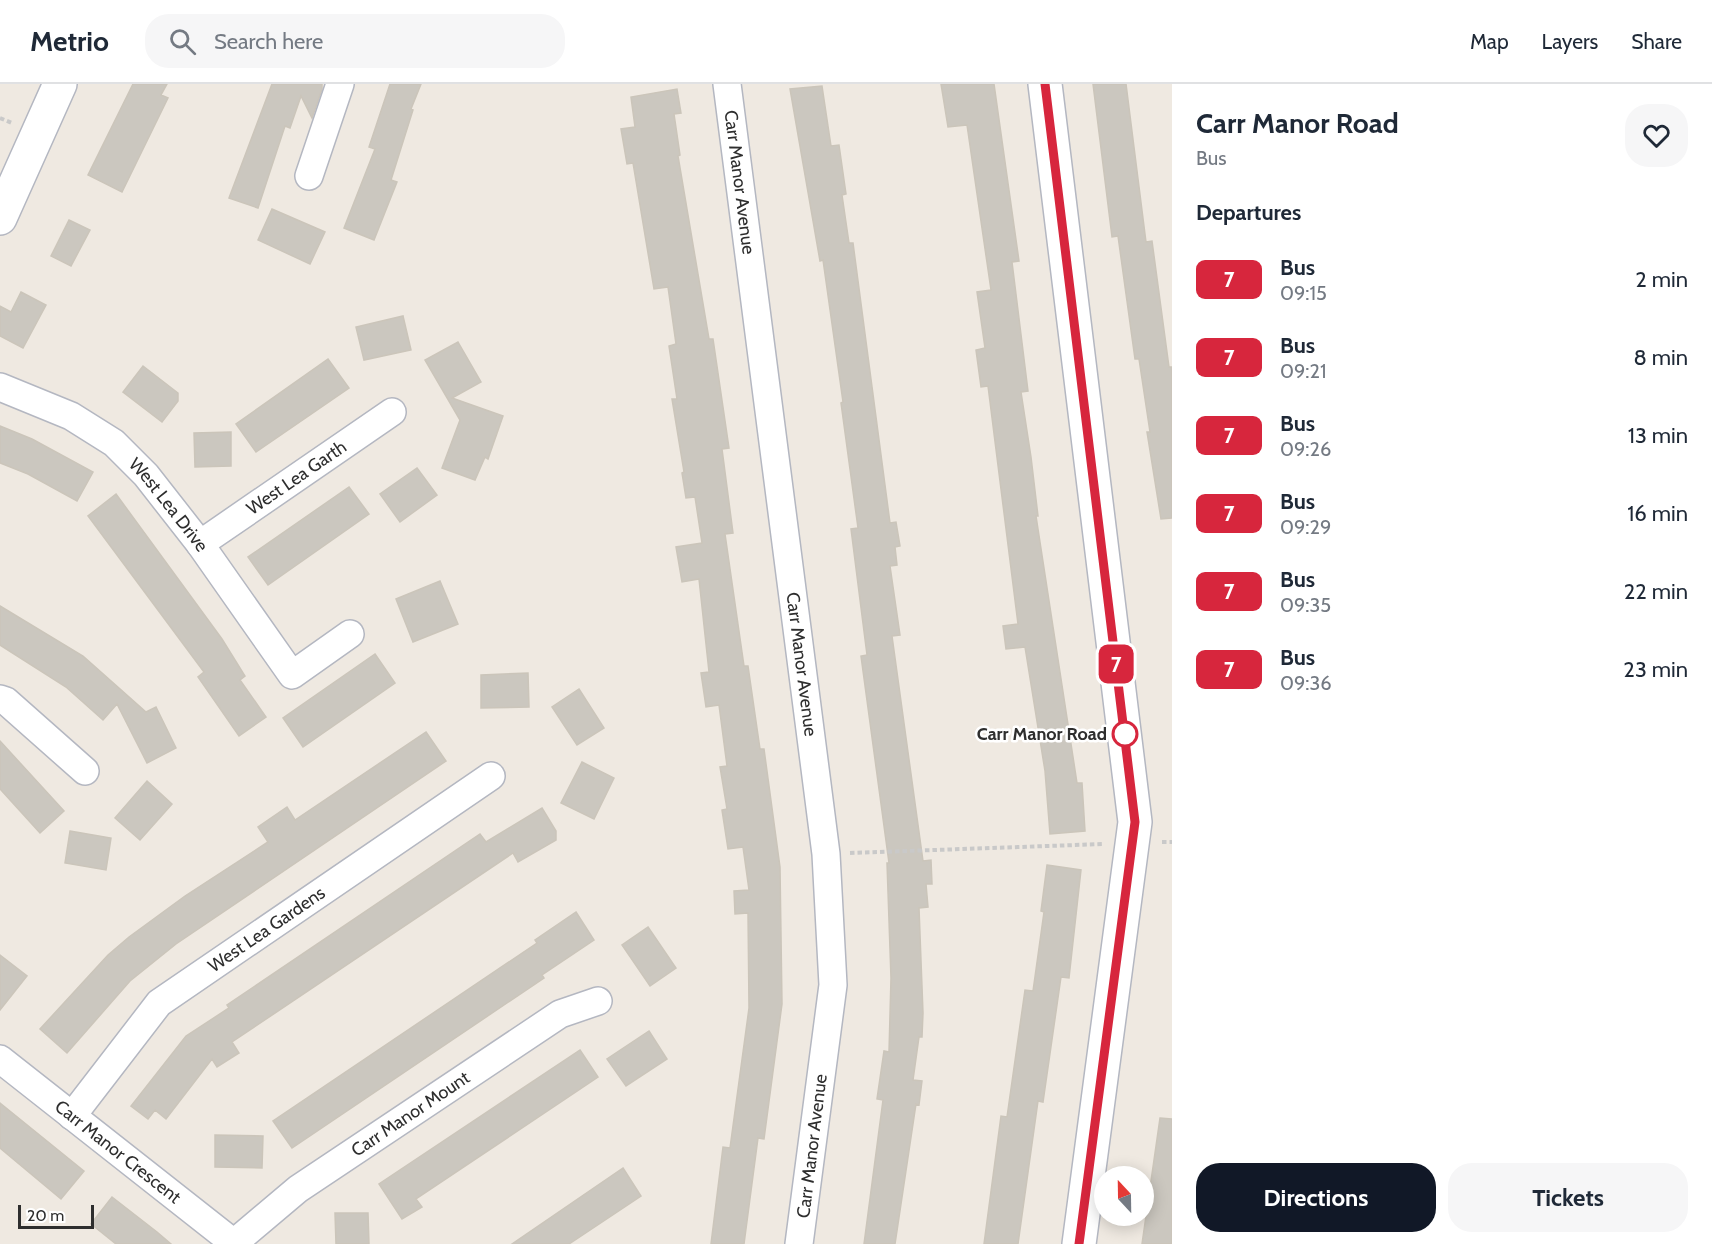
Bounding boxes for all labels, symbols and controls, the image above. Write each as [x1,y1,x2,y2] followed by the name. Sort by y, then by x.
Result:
[145,14,565,68] search box
[30,24,109,58] text: Metrio
[166,25,199,58] icon: search
[214,28,323,55] text: Search here
[1470,29,1509,54] text: Map
[1542,29,1598,54] text: Layers
[1631,29,1682,54] text: Share
[1625,104,1688,167] button: heart
[1196,106,1399,140] text: Carr Manor Road
[719,109,760,256] street label: Carr Manor Avenue
[1196,146,1227,170] text: Bus
[1196,199,1301,226] text: Departures
[1280,254,1315,281] text: Bus
[1635,266,1688,293] text: 2 min
[1224,267,1234,292] text: 7
[1280,281,1327,305] text: 09:15
[1280,332,1315,359] text: Bus
[1633,344,1688,371] text: 8 min
[1224,345,1234,370] text: 7
[1280,359,1326,383] text: 09:21
[1280,410,1315,437] text: Bus
[1628,422,1688,449] text: 13 min
[1224,423,1234,448] text: 7
[242,436,351,520] street label: West Lea Garth
[1280,437,1331,461] text: 09:26
[124,453,213,556] street label: West Lea Drive
[1280,488,1315,515] text: Bus
[1627,500,1688,527] text: 16 min
[1224,501,1234,526] text: 7
[1280,515,1331,539] text: 09:29
[1280,566,1315,593] text: Bus
[1624,578,1688,605] text: 22 min
[1224,579,1234,604] text: 7
[781,591,822,738] street label: Carr Manor Avenue
[1280,593,1331,617] text: 09:35
[1096,644,1136,684] line badge: 7
[1280,644,1315,671] text: Bus
[1111,652,1121,677] text: 7
[1623,656,1688,683] text: 23 min
[1224,657,1234,682] text: 7
[1280,671,1332,695] text: 09:36
[1112,721,1138,747] marker: Carr Manor Road
[977,723,1107,745] place label: Carr Manor Road
[204,882,329,977] street label: West Lea Gardens
[347,1066,474,1161] street label: Carr Manor Mount
[792,1073,832,1219] street label: Carr Manor Avenue
[50,1095,185,1208] street label: Carr Manor Crescent
[1196,1163,1436,1232] button: Directions
[1448,1163,1688,1232] button: Tickets
[1094,1166,1154,1226] north arrow
[1094,1166,1154,1226] map controls
[18,1202,94,1230] scale bar
[27,1206,64,1225] text: 20 m

